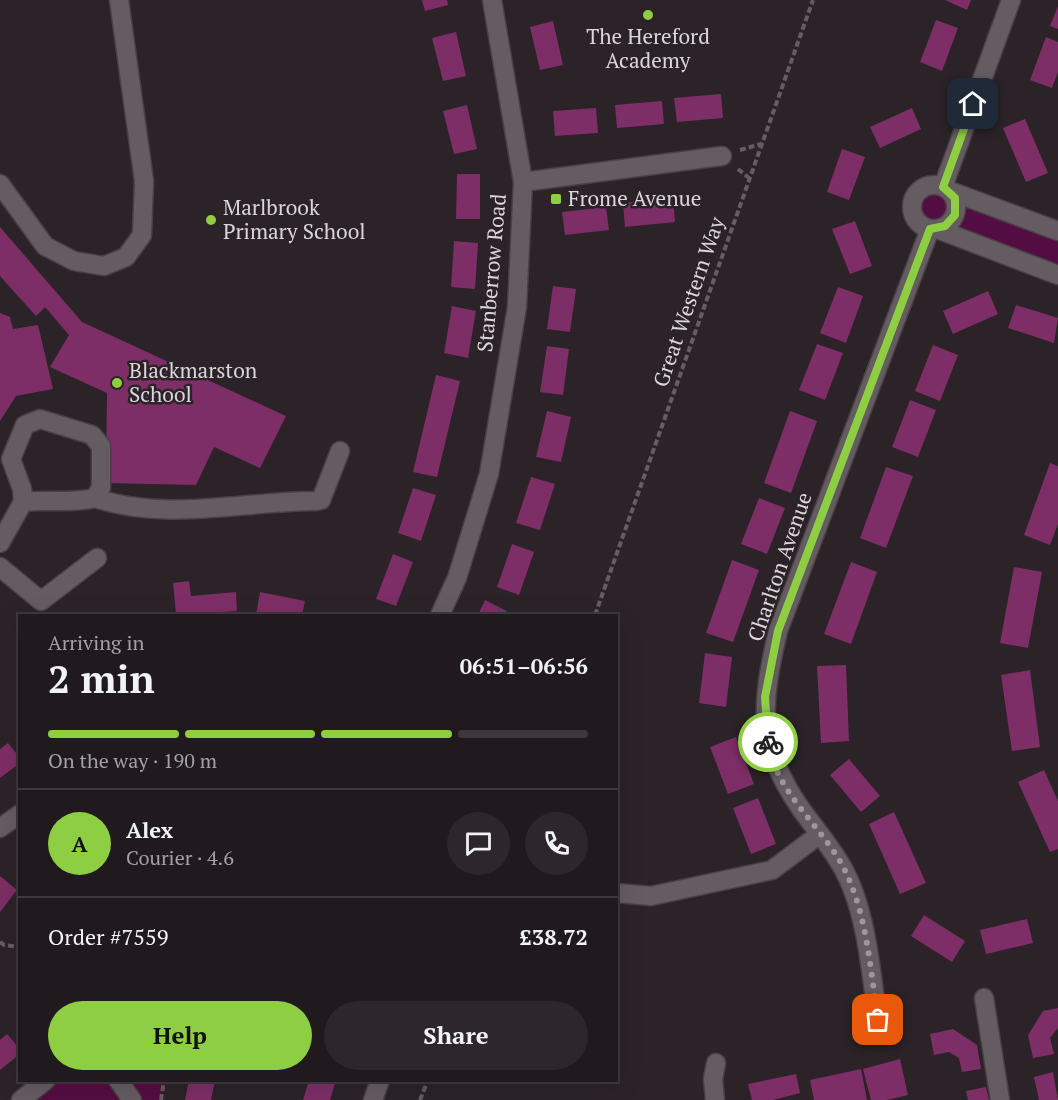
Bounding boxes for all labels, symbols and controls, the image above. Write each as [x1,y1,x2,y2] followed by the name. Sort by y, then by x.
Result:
[641,8,655,22] marker: The Hereford Academy
[586,22,710,74] place label: The Hereford Academy
[947,78,998,129] pin
[956,87,989,120] icon: home
[568,184,701,212] place label: Frome Avenue
[470,192,512,353] street label: Stanberrow Road
[549,192,563,206] marker: Frome Avenue
[223,193,366,245] place label: Marlbrook Primary School
[204,213,218,227] marker: Marlbrook Primary School
[646,213,730,390] street label: Great Western Way
[129,356,258,408] place label: Blackmarston School
[110,376,124,390] marker: Blackmarston School
[740,488,818,645] street label: Charlton Avenue
[48,629,144,656] text: Arriving in
[460,651,588,680] text: 06:51–06:56
[48,652,155,704] text: 2 min
[738,712,798,772] courier
[752,726,785,759] icon: bike
[48,747,217,774] text: On the way · 190 m
[447,812,510,875] button: chat
[525,812,588,875] button: phone
[126,815,173,844] text: Alex
[71,829,88,858] text: A
[126,844,234,871] text: Courier · 4.6
[48,922,168,951] text: Order #7559
[519,922,588,951] text: £38.72
[852,994,903,1045] pin
[48,1001,312,1070] button: Help
[324,1001,588,1070] button: Share
[861,1003,894,1036] icon: bag

